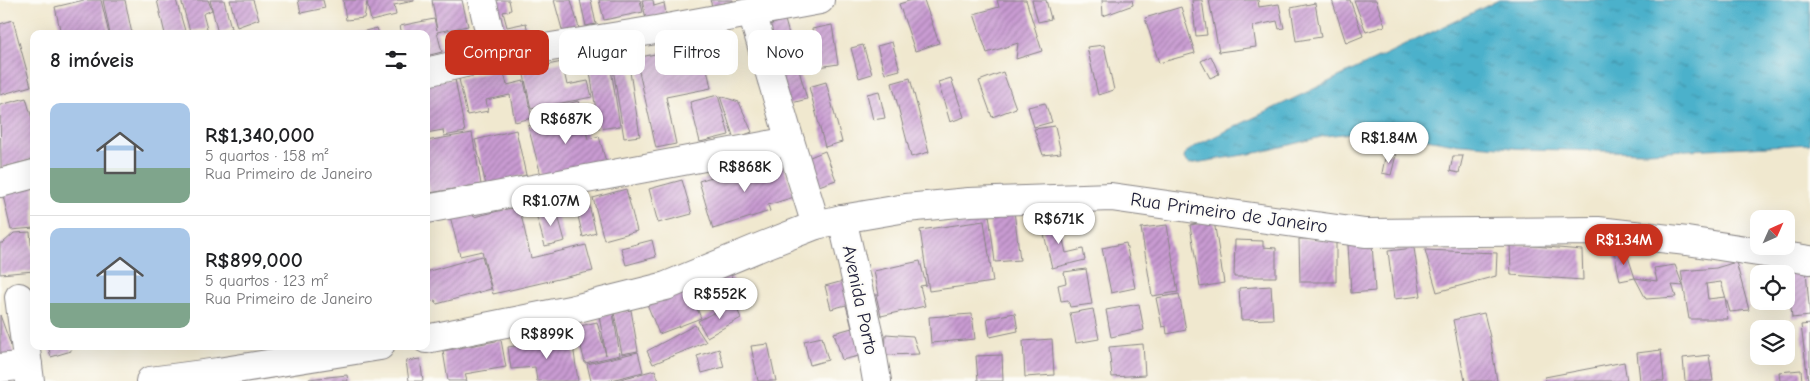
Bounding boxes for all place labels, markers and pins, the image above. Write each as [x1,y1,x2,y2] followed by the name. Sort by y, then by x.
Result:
[525,102,607,145] pin: R$687K
[1343,121,1435,164] pin: R$1.84M
[704,150,786,193] pin: R$868K
[505,184,597,227] pin: R$1.07M
[1018,202,1100,245] pin: R$671K
[1578,224,1670,266] pin: R$1.34M
[679,278,761,320] pin: R$552K
[506,318,588,360] pin: R$899K

